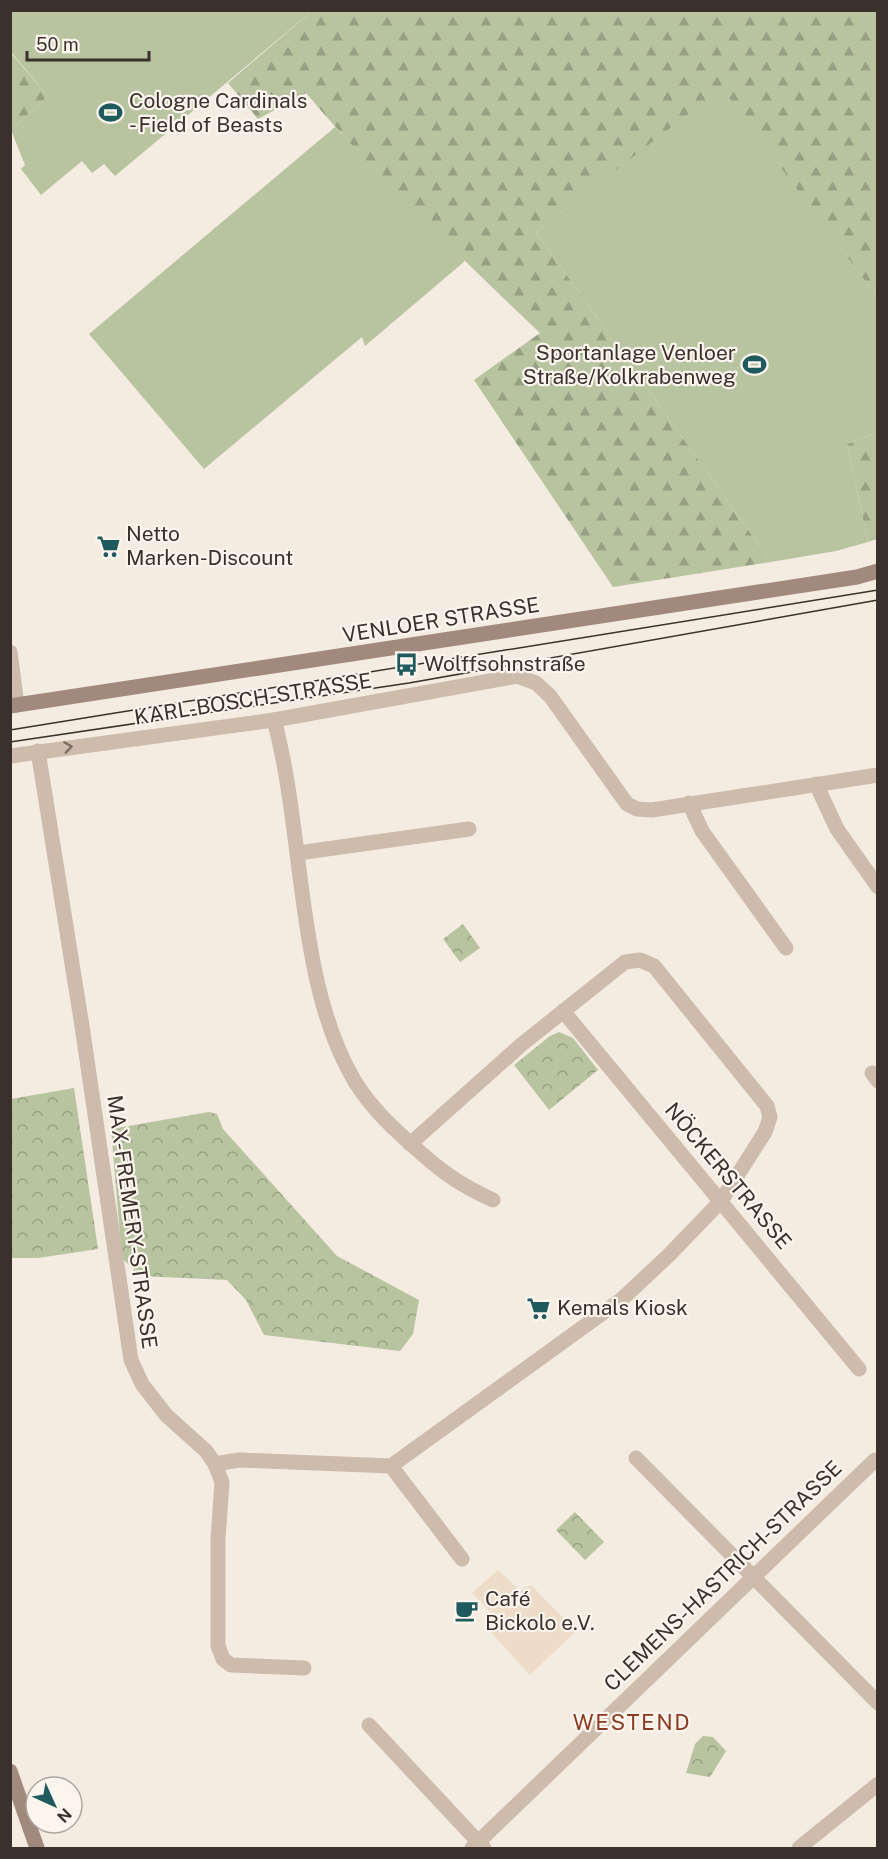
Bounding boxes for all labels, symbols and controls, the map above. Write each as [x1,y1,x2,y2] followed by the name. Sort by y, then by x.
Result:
[27,24,148,62] scale bar
[36,34,79,55] text: 50 m
[129,88,307,137] place label: Cologne Cardinals - Field of Beasts
[98,100,124,126] sports icon: Cologne Cardinals - Field of Beasts
[523,340,736,389] place label: Sportanlage Venloer Straße/Kolkrabenweg
[741,352,767,378] sports icon: Sportanlage Venloer Straße/Kolkrabenweg
[126,521,293,570] place label: Netto Marken-Discount
[95,533,121,559] supermarket icon: Netto Marken-Discount
[341,592,541,647] street label: VENLOER STRASSE
[393,651,419,677] bus stop icon: Wolffsohnstraße
[424,651,586,676] place label: Wolffsohnstraße
[132,667,373,730] street label: KARL-BOSCH-STRASSE
[64,742,73,754] one-way arrow
[102,1093,163,1350] street label: MAX-FREMERY-STRASSE
[660,1097,797,1254] street label: NÖCKERSTRASSE
[526,1295,552,1321] supermarket icon: Kemals Kiosk
[557,1295,688,1320] place label: Kemals Kiosk
[599,1455,847,1696] street label: CLEMENS-HASTRICH-STRASSE
[485,1586,595,1635] place label: Café Bickolo e.V.
[454,1598,480,1624] cafe icon: Café Bickolo e.V.
[573,1709,691,1735] district label: WESTEND
[24,1775,84,1835] north arrow
[53,1804,75,1826] text: N

